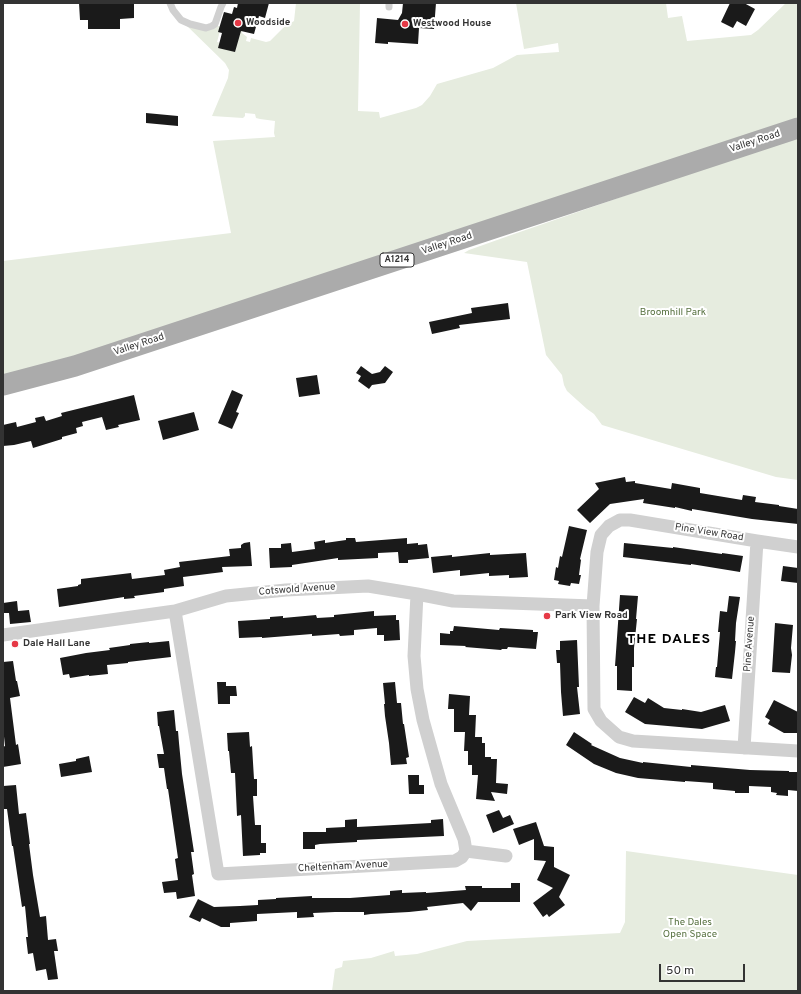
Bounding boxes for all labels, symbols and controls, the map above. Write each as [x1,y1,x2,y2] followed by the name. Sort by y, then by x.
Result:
[246,17,290,29] place label: Woodside
[233,18,243,28] marker: Woodside
[413,18,491,30] place label: Westwood House
[400,19,410,29] marker: Westwood House
[728,128,782,156] street label: Valley Road
[420,230,474,258] street label: Valley Road
[380,253,414,267] road number: A1214
[640,307,706,319] park label: Broomhill Park
[112,331,166,359] street label: Valley Road
[674,522,744,544] street label: Pine View Road
[258,581,336,599] street label: Cotswold Avenue
[555,610,628,622] place label: Park View Road
[542,611,552,621] marker: Park View Road
[742,616,758,672] street label: Pine Avenue
[627,632,711,648] district label: THE DALES
[23,638,90,650] place label: Dale Hall Lane
[10,639,20,649] marker: Dale Hall Lane
[298,859,388,875] street label: Cheltenham Avenue
[663,917,717,940] park label: The Dales Open Space
[661,956,747,982] scale bar
[666,963,694,979] text: 50 m

